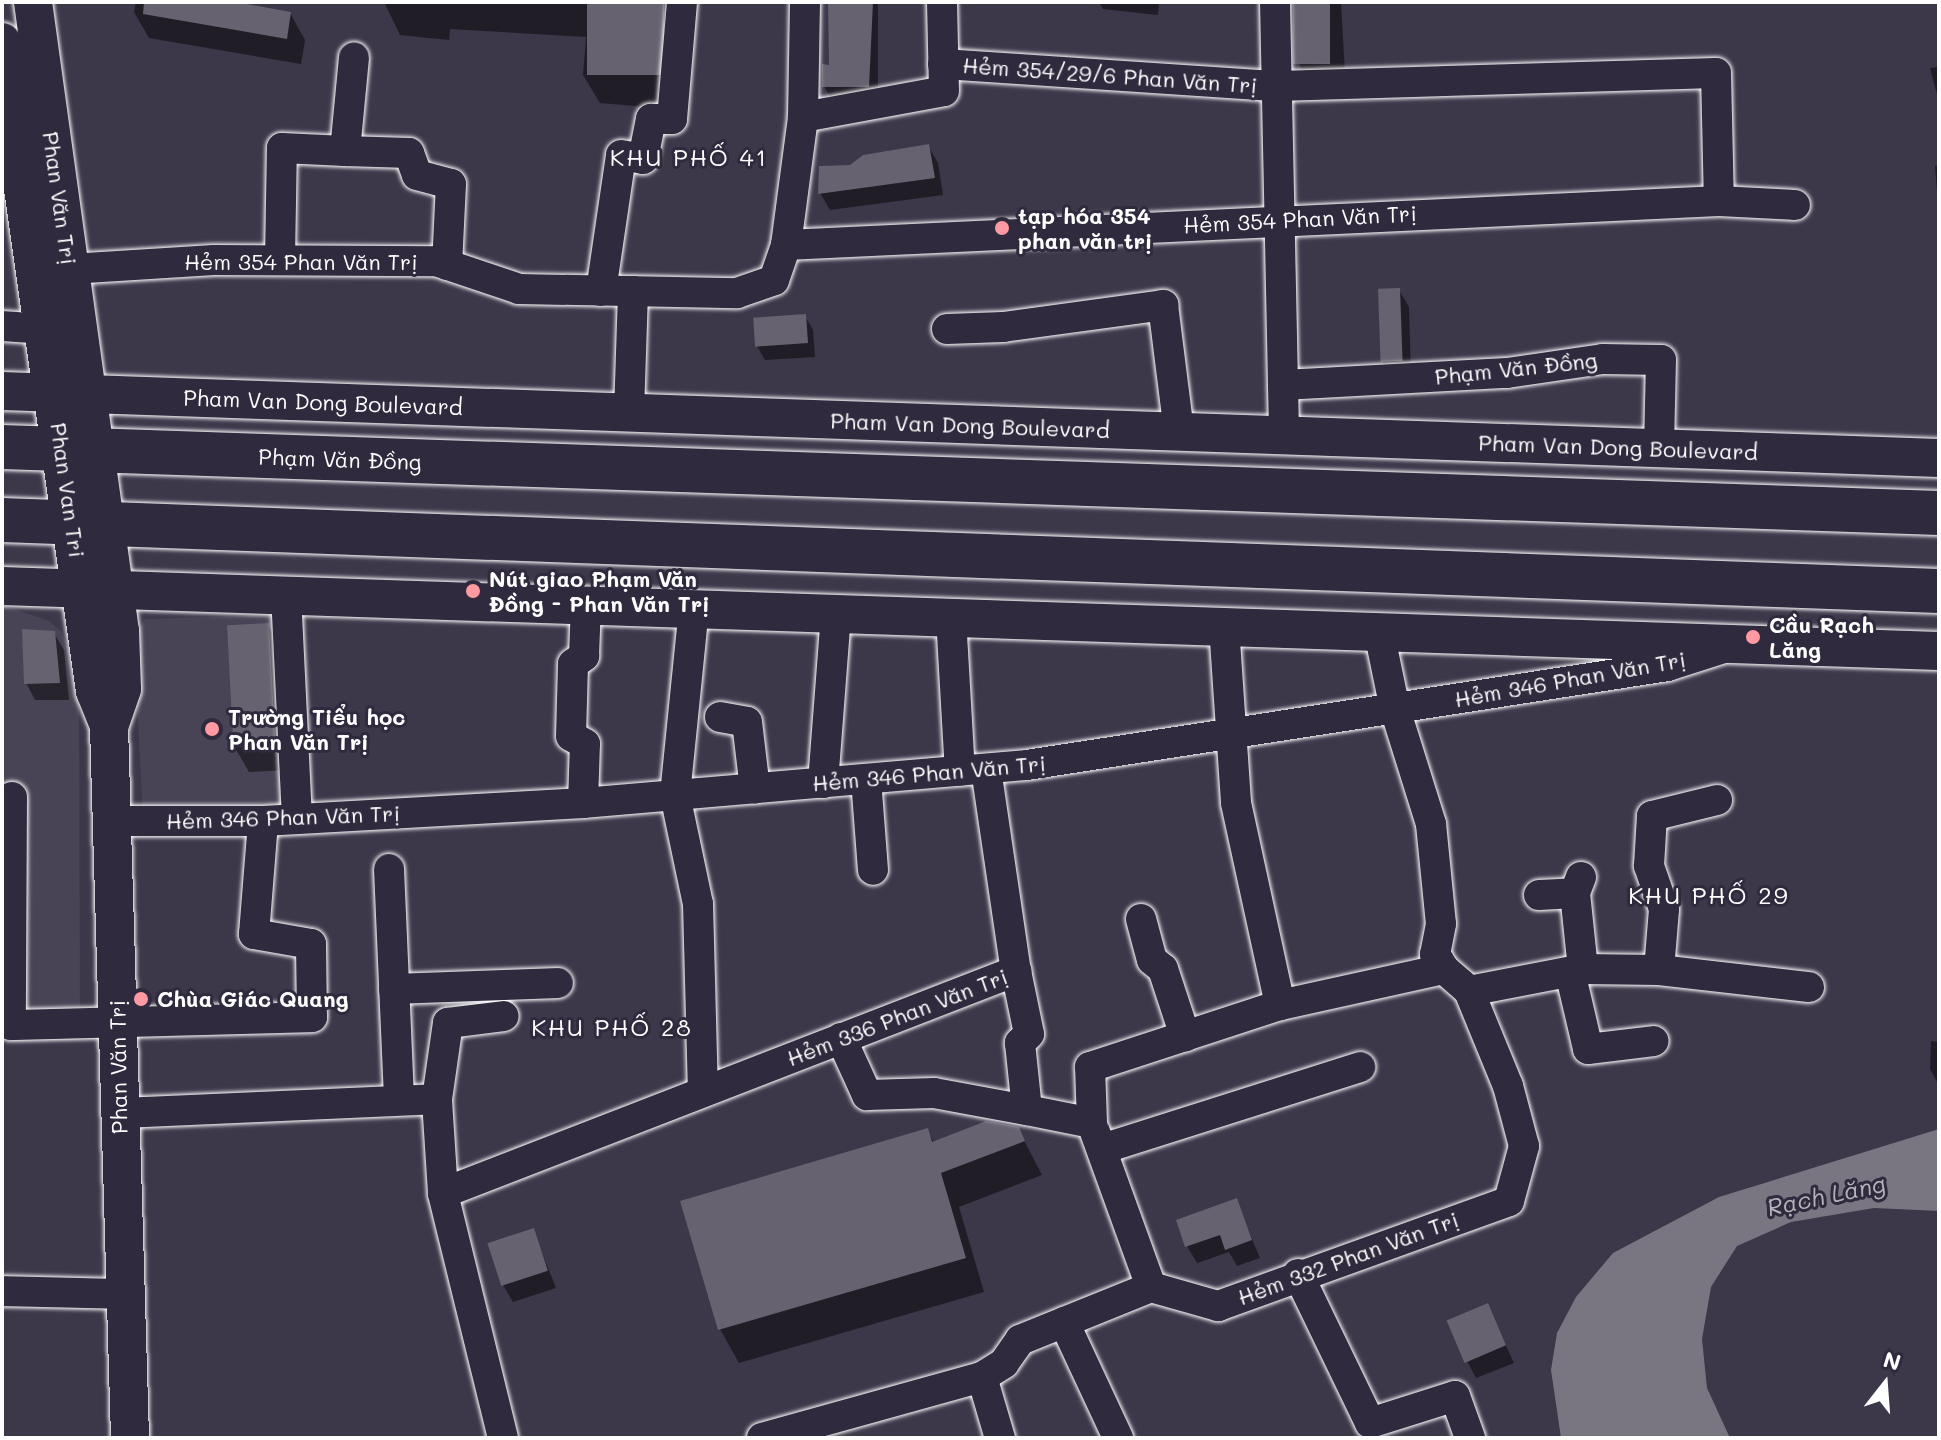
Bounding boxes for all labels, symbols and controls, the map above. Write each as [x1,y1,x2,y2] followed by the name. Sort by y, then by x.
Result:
[962,52,1258,98] street label: Hẻm 354/29/6 Phan Văn Trị
[38,130,82,266] street label: Phan Văn Trị
[610,143,768,171] district label: KHU PHỐ 41
[1183,200,1417,238] street label: Hẻm 354 Phan Văn Trị
[1018,202,1152,254] place label: tạp hóa 354 phan văn trị
[993,219,1011,237] marker: tạp hóa 354 phan văn trị
[184,249,418,275] street label: Hẻm 354 Phan Văn Trị
[1433,346,1599,390] street label: Phạm Văn Đồng
[183,384,463,420] street label: Pham Van Dong Boulevard
[830,407,1110,443] street label: Pham Van Dong Boulevard
[45,421,91,559] street label: Phan Van Tri
[1478,429,1758,465] street label: Pham Van Dong Boulevard
[258,443,422,475] street label: Phạm Văn Đồng
[489,565,710,616] place label: Nút giao Phạm Văn Đồng - Phan Văn Trị
[464,582,482,600] marker: Nút giao Phạm Văn Đồng - Phan Văn Trị
[1769,611,1874,662] place label: Cầu Rạch Lăng
[1744,628,1762,646] marker: Cầu Rạch Lăng
[1452,646,1688,712] street label: Hẻm 346 Phan Văn Trị
[228,703,405,754] place label: Trường Tiểu học Phan Văn Trị
[203,720,221,738] marker: Trường Tiểu học Phan Văn Trị
[811,750,1047,796] street label: Hẻm 346 Phan Văn Trị
[166,800,400,834] street label: Hẻm 346 Phan Văn Trị
[1628,881,1790,909] district label: KHU PHỐ 29
[783,963,1011,1071] street label: Hẻm 336 Phan Văn Trị
[157,986,349,1012] place label: Chùa Giác Quang
[132,990,150,1008] marker: Chùa Giác Quang
[104,1000,132,1134] street label: Phan Văn Trị
[531,1013,693,1041] district label: KHU PHỐ 28
[1764,1168,1888,1222] water label: Rạch Lăng
[1234,1206,1462,1310] street label: Hẻm 332 Phan Văn Trị
[1845,1344,1925,1424] north arrow
[1880,1344,1904,1377] text: N

